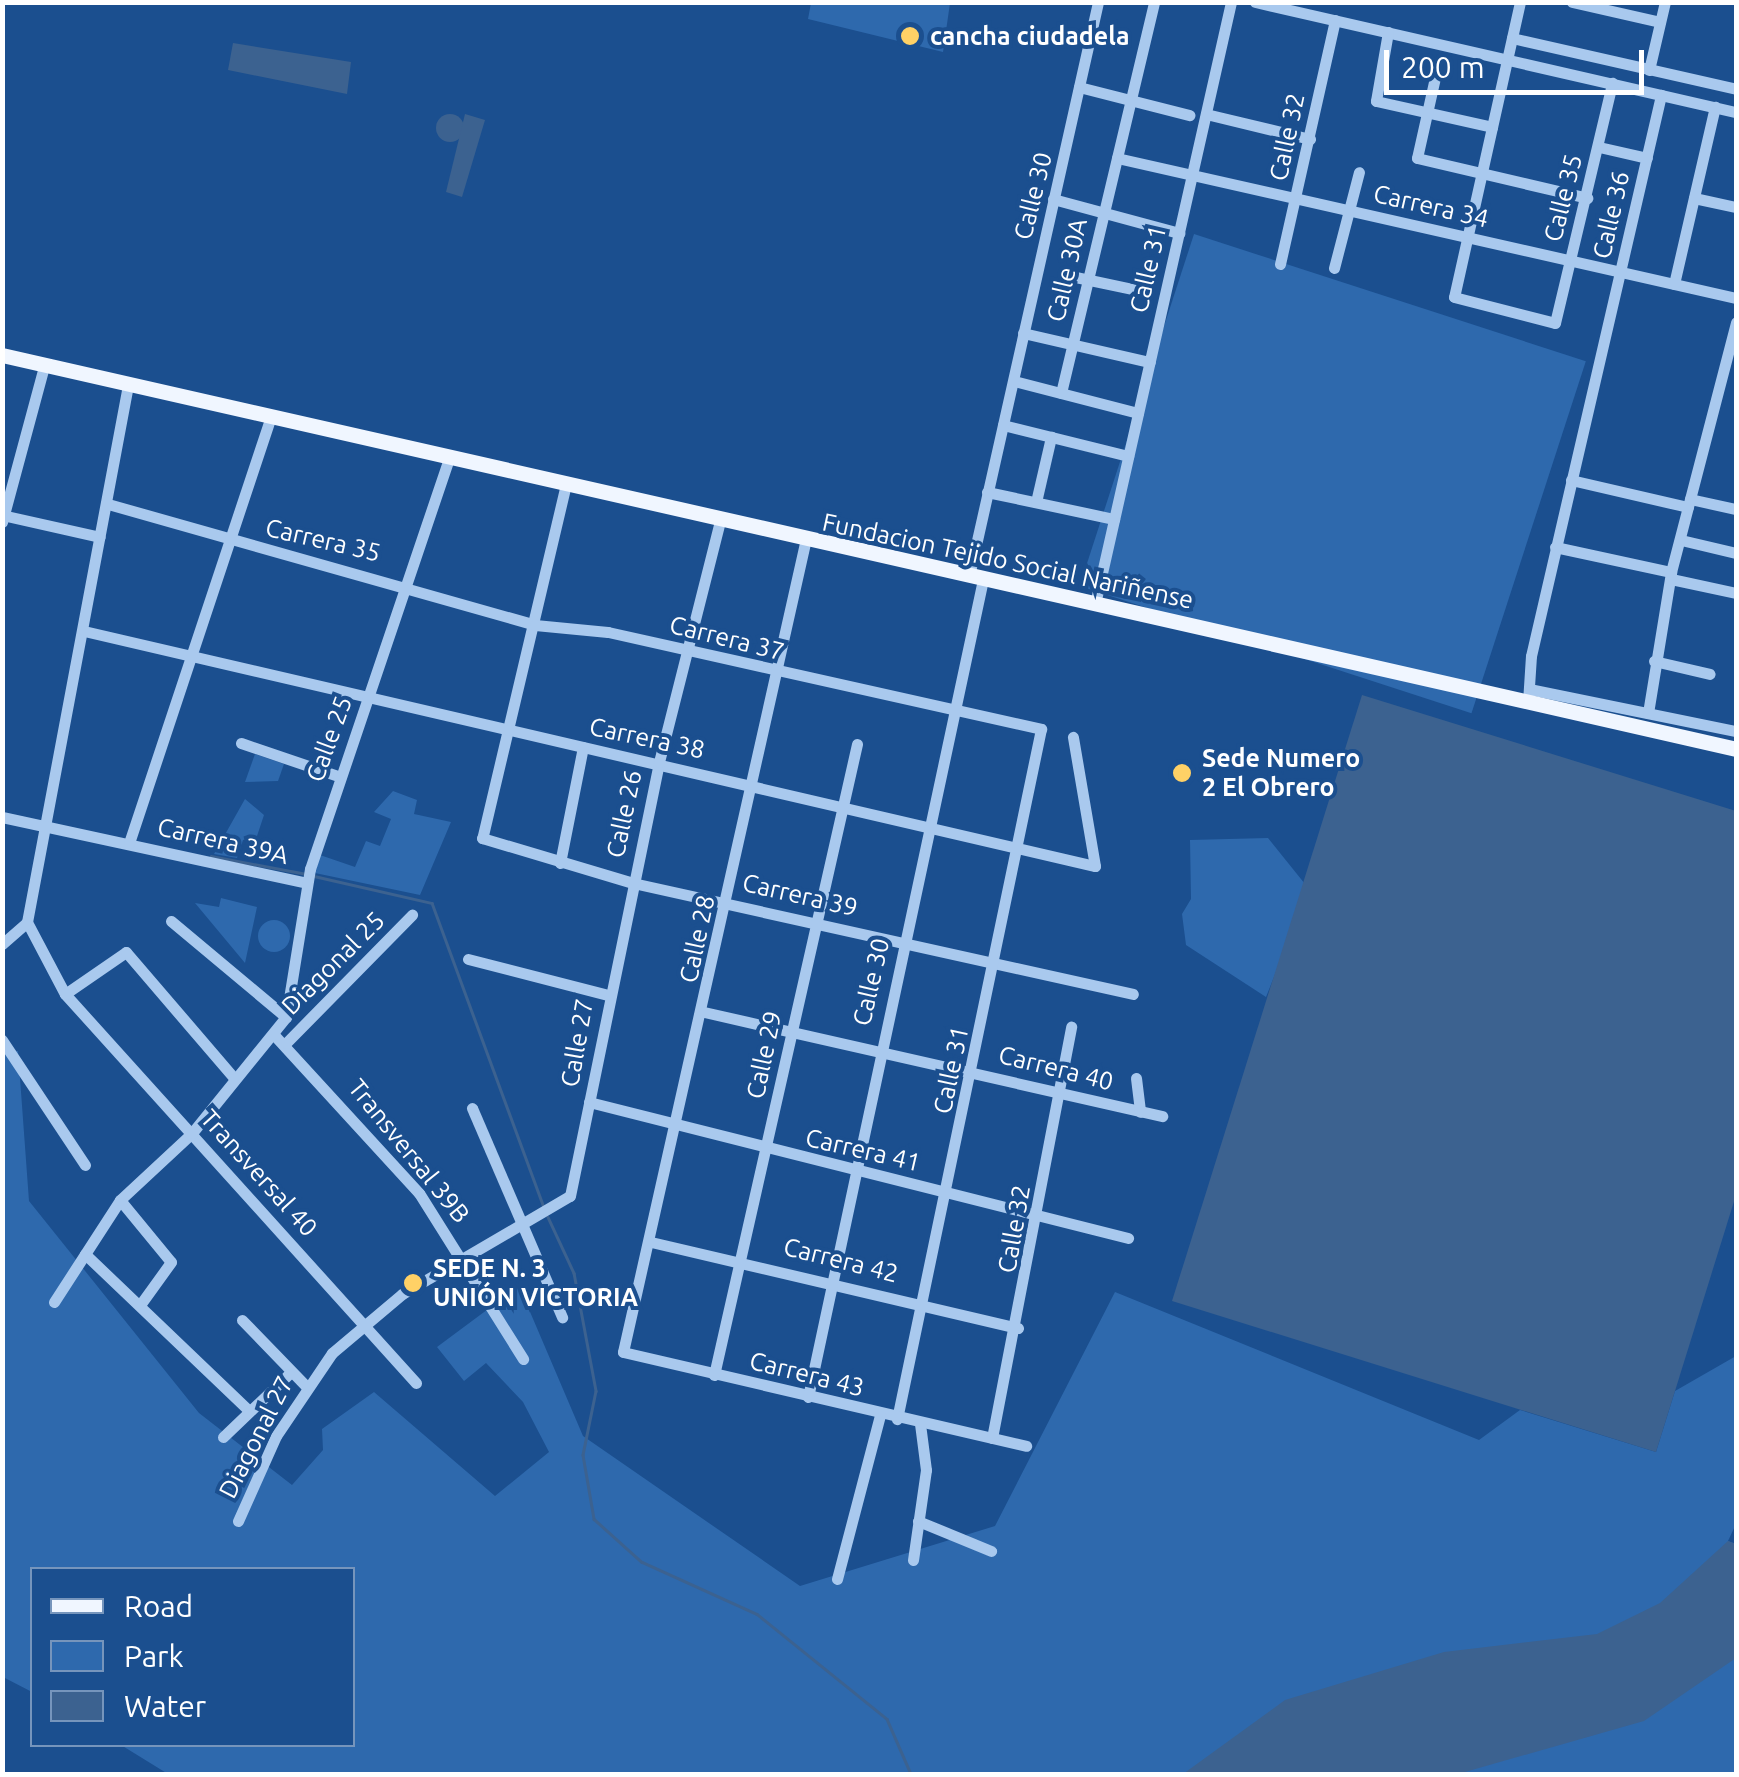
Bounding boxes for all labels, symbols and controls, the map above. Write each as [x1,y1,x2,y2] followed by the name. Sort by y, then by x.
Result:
[930,21,1130,51] place label: cancha ciudadela
[899,25,921,47] marker: cancha ciudadela
[1389,30,1649,92] scale bar
[1401,50,1485,84] text: 200 m
[1263,90,1311,184] street label: Calle 32
[1008,149,1058,243] street label: Calle 30
[1538,151,1588,245] street label: Calle 35
[1586,168,1636,262] street label: Calle 36
[1371,178,1491,234] street label: Carrera 34
[1041,215,1093,325] street label: Calle 30A
[1123,222,1173,316] street label: Calle 31
[820,507,1196,615] street label: Fundacion Tejido Social Nariñense
[263,512,383,568] street label: Carrera 35
[667,609,787,667] street label: Carrera 37
[300,692,358,786] street label: Calle 25
[587,711,707,765] street label: Carrera 38
[1202,744,1360,803] place label: Sede Numero 2 El Obrero
[1171,762,1193,784] marker: Sede Numero 2 El Obrero
[600,767,648,861] street label: Calle 26
[155,811,291,871] street label: Carrera 39A
[740,867,860,923] street label: Carrera 39
[673,892,721,986] street label: Calle 28
[275,905,391,1021] street label: Diagonal 25
[846,935,896,1029] street label: Calle 30
[554,997,600,1089] street label: Calle 27
[740,1008,788,1102] street label: Calle 29
[927,1023,975,1117] street label: Calle 31
[996,1039,1116,1097] street label: Carrera 40
[342,1073,476,1229] street label: Transversal 39B
[194,1103,324,1243] street label: Transversal 40
[803,1122,923,1178] street label: Carrera 41
[991,1183,1037,1275] street label: Calle 32
[781,1231,901,1289] street label: Carrera 42
[433,1254,638,1313] place label: SEDE N. 3 UNIÓN VICTORIA
[402,1272,424,1294] marker: SEDE N. 3 UNIÓN VICTORIA
[747,1345,867,1403] street label: Carrera 43
[212,1371,300,1503] street label: Diagonal 27
[30,1567,355,1747] legend
[124,1589,193,1623] text: Road
[124,1639,184,1673] text: Park
[124,1689,206,1723] text: Water

